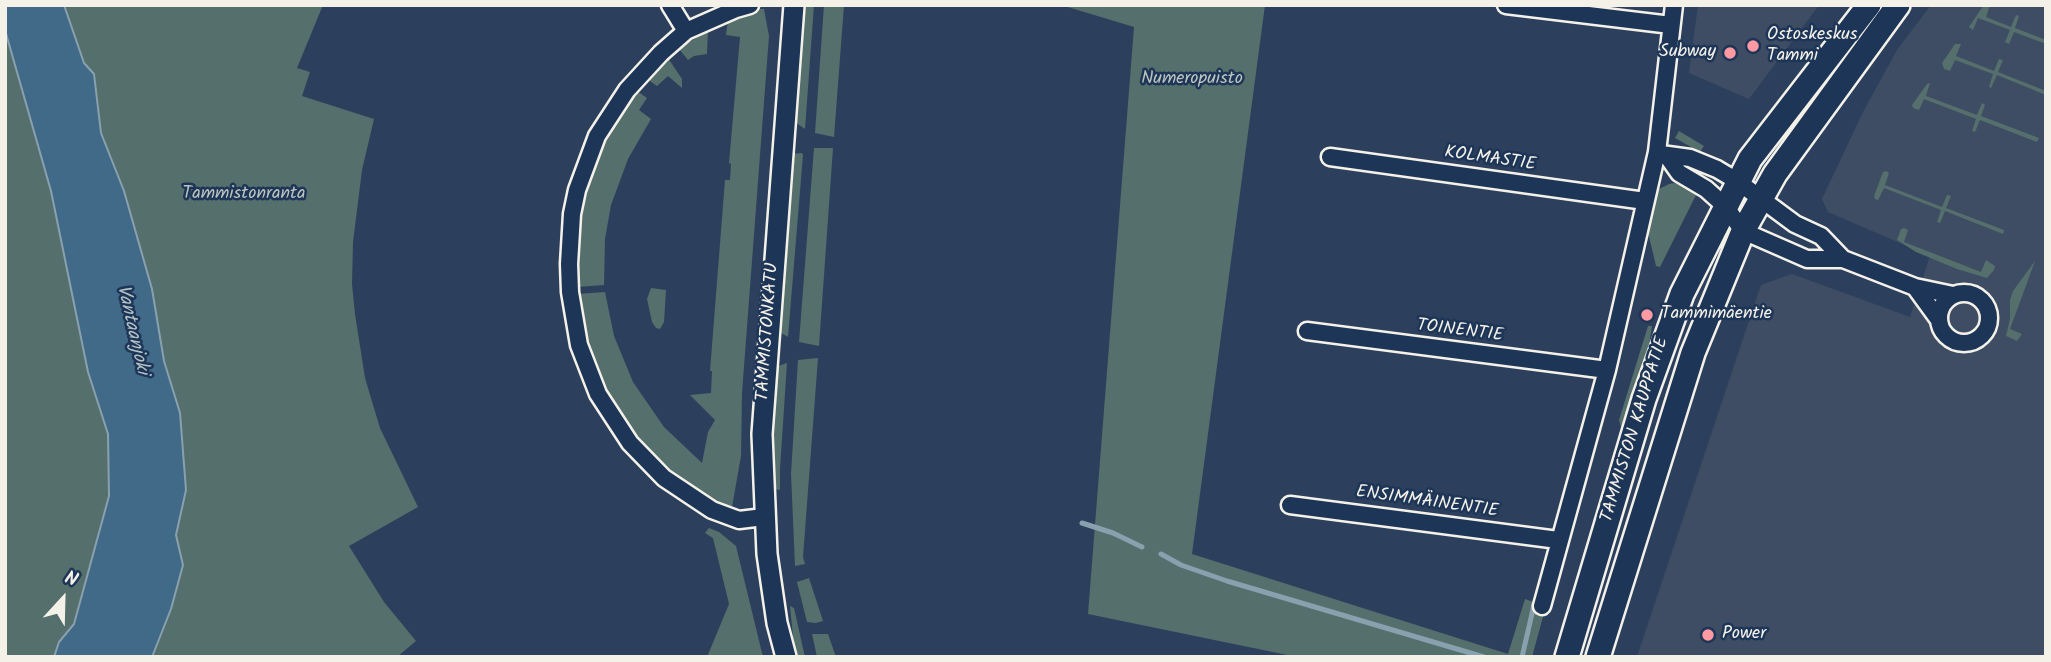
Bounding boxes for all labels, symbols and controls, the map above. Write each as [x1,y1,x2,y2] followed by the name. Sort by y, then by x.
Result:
[1767,25,1857,68] place label: Ostoskeskus Tammi
[1745,38,1761,54] marker: Ostoskeskus Tammi
[1659,42,1716,64] place label: Subway
[1722,45,1738,61] marker: Subway
[1141,69,1243,91] park label: Numeropuisto
[1443,143,1537,177] street label: KOLMASTIE
[183,184,305,206] park label: Tammistonranta
[753,262,785,402] street label: TAMMISTONKATU
[110,283,152,377] water label: Vantaanjoki
[1661,304,1772,326] place label: Tammimäentie
[1639,307,1655,323] marker: Tammimäentie
[1416,316,1504,348] street label: TOINENTIE
[1597,335,1675,525] street label: TAMMISTON KAUPPATIE
[1354,482,1500,524] street label: ENSIMMÄINENTIE
[60,563,82,596] text: N
[28,564,98,634] north arrow
[1722,624,1766,646] place label: Power
[1700,627,1716,643] marker: Power

